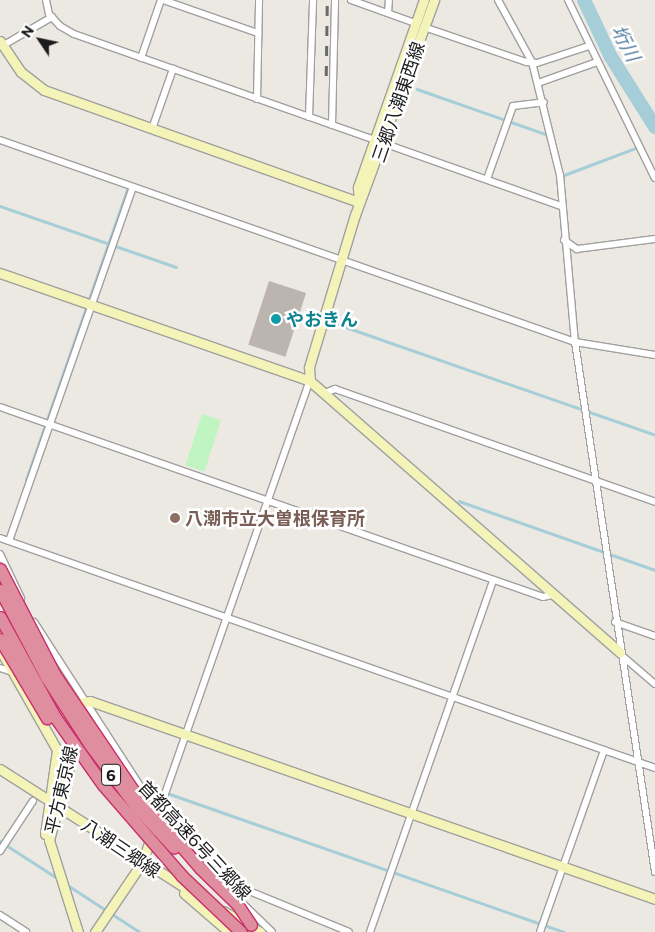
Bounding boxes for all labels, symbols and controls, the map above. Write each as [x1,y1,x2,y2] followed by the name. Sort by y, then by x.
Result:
[15,15,65,65] north arrow
[607,21,645,65] water label: 垳川
[17,22,37,40] text: N
[367,39,429,165] street label: 三郷八潮東西線
[286,308,358,330] place label: やおきん
[270,313,282,325] marker: やおきん
[185,507,365,529] place label: 八潮市立大曽根保育所
[169,512,181,524] marker: 八潮市立大曽根保育所
[40,744,82,836] street label: 平方東京線
[101,762,121,788] road number: 6
[134,776,256,904] street label: 首都高速6号三郷線
[78,814,164,882] street label: 八潮三郷線

